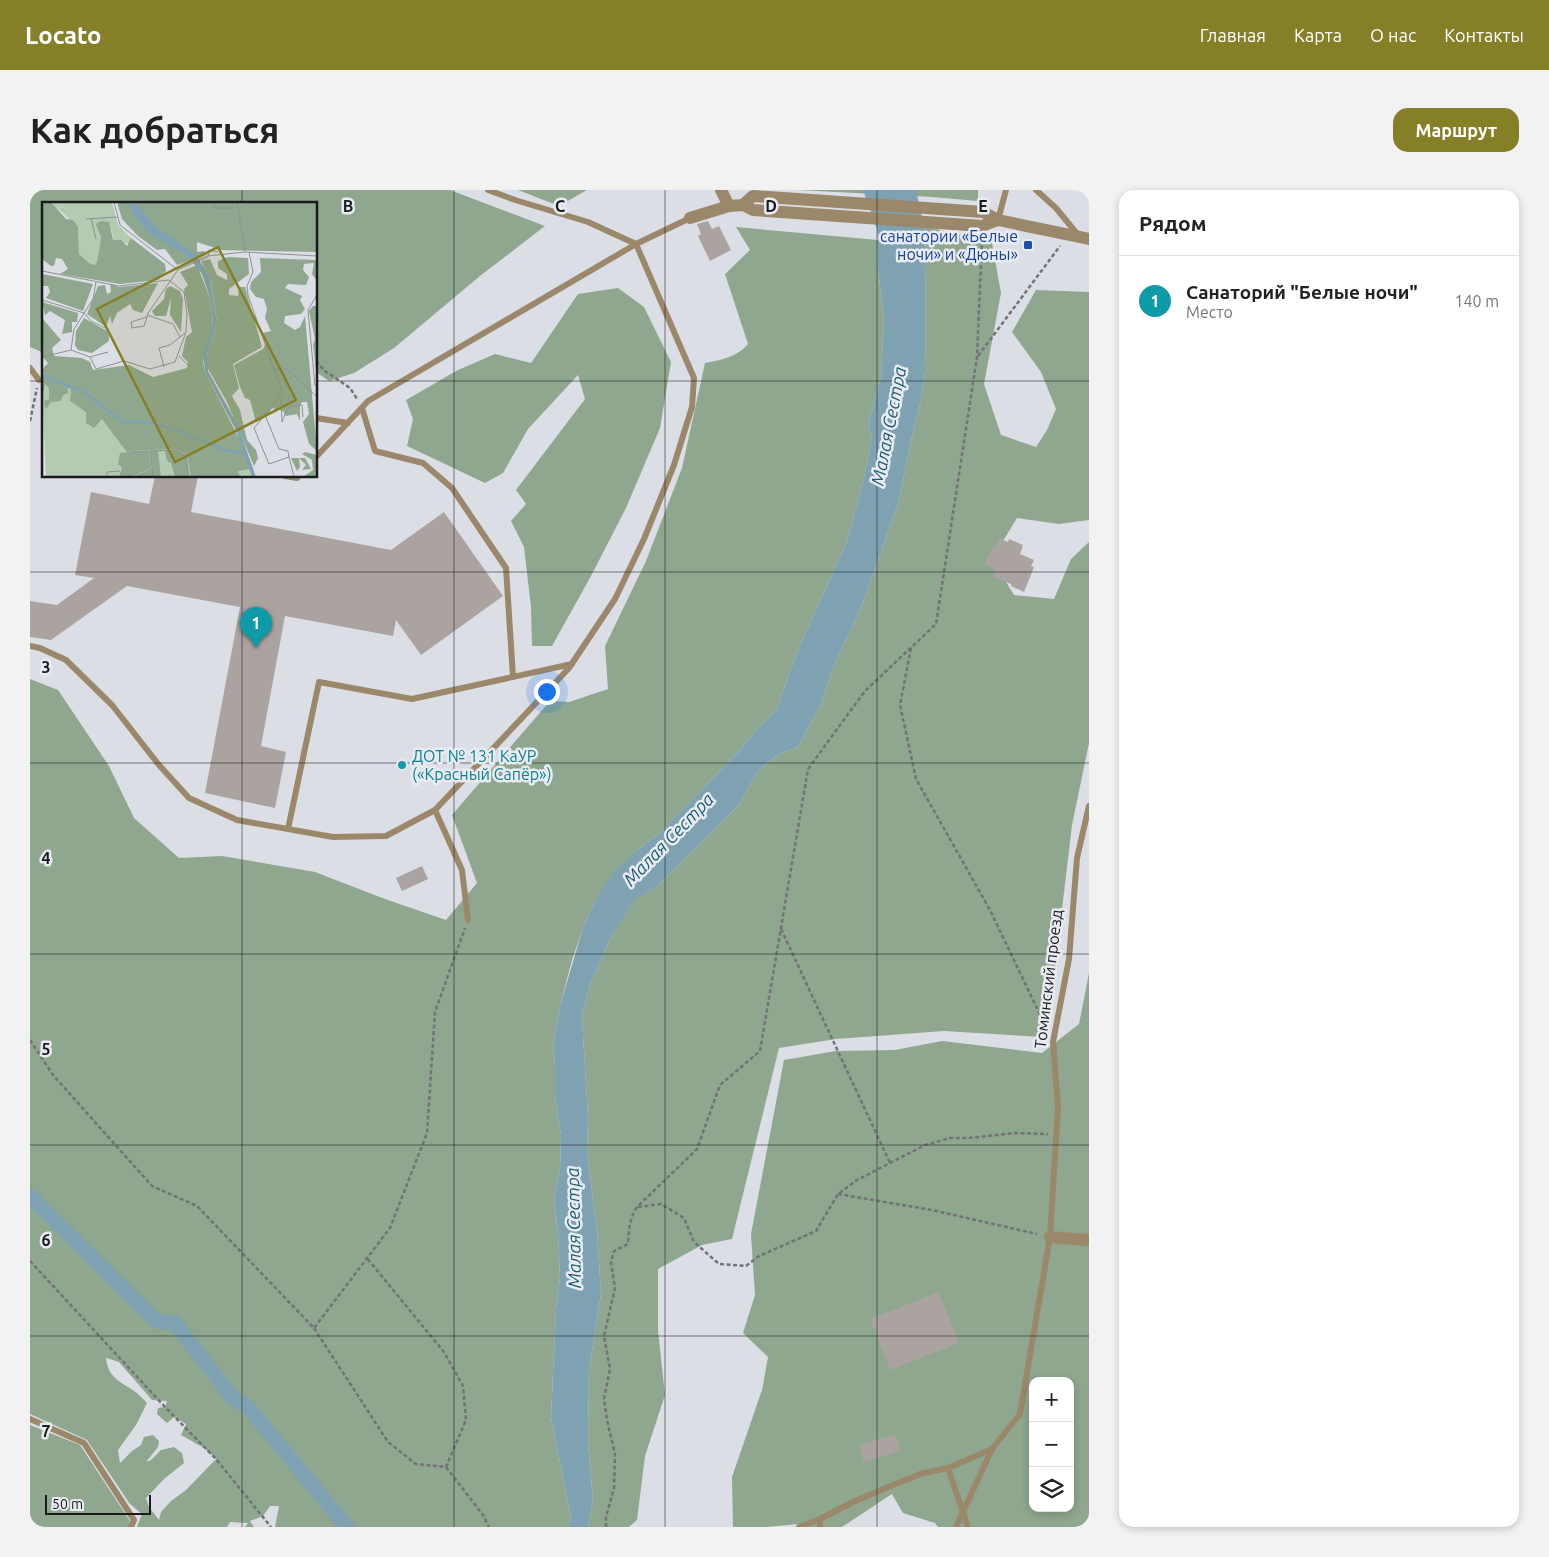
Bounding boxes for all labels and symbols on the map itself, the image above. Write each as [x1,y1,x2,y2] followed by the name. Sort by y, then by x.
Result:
[343,197,353,215] text: B
[555,197,565,215] text: C
[765,197,777,215] text: D
[978,197,988,215] text: E
[42,202,318,478] inset map
[880,227,1018,263] place label: санатории «Белые ночи» и «Дюны»
[1022,239,1034,251] marker: санатории «Белые ночи» и «Дюны»
[867,365,909,487] water label: Малая Сестра
[240,607,272,648] pin: 1
[41,658,51,676] text: 3
[534,679,560,705] your location
[412,747,552,784] place label: ДОТ № 131 КаУР («Красный Сапёр»)
[396,759,408,771] marker: ДОТ № 131 КаУР («Красный Сапёр»)
[619,788,717,889] water label: Малая Сестра
[41,849,51,867] text: 4
[1031,908,1065,1050] street label: Томинский проезд
[41,1040,51,1058] text: 5
[562,1167,584,1289] water label: Малая Сестра
[41,1231,51,1249] text: 6
[41,1422,51,1440] text: 7
[45,1492,151,1515] scale bar

